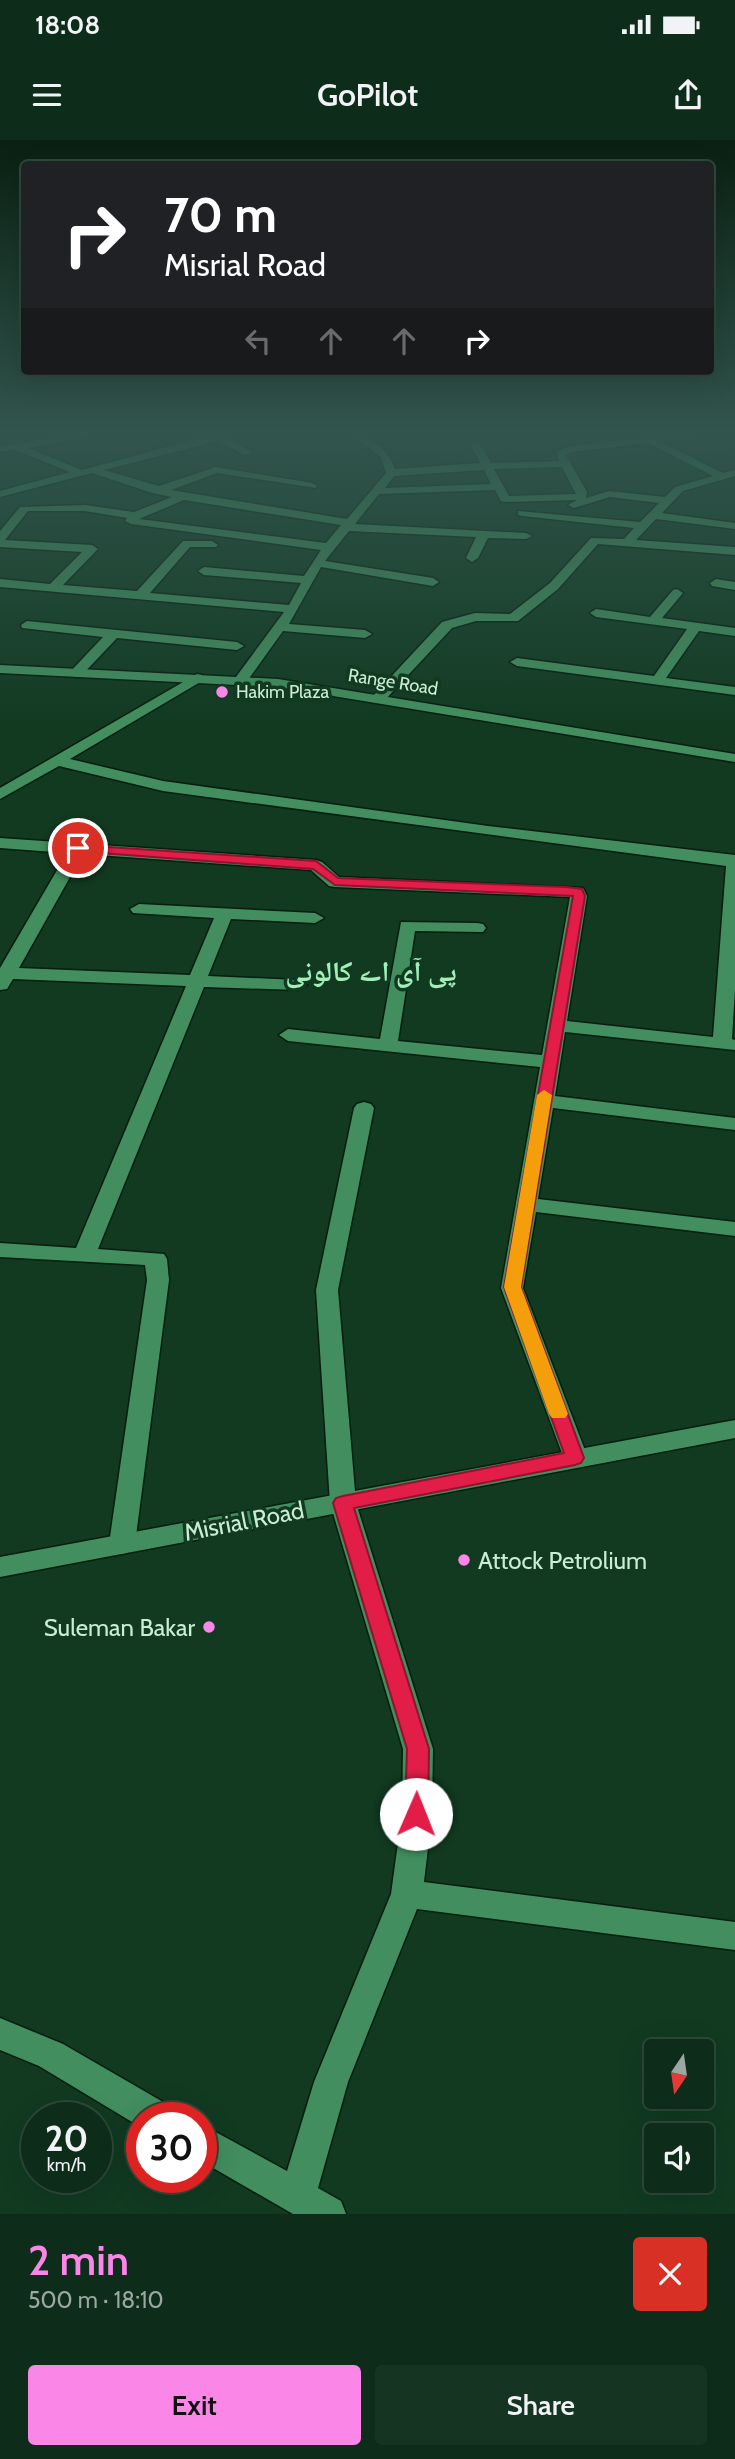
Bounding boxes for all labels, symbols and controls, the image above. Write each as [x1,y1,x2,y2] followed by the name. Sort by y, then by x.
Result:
[35,9,100,41] text: 18:08
[317,75,418,114] text: GoPilot
[28,76,66,114] icon: menu
[669,76,707,114] icon: share
[164,185,277,244] text: 70 m
[49,189,140,280] icon: right
[164,245,326,284] text: Misrial Road
[239,322,277,360] icon: left
[312,322,350,360] icon: ahead
[385,322,423,360] icon: ahead
[458,322,496,360] icon: right
[346,664,440,700] street label: Range Road
[236,681,329,703] place label: Hakim Plaza
[214,684,230,700] marker: Hakim Plaza
[48,818,108,878] pin
[59,829,97,867] icon: arrive
[285,954,457,989] district label: پی آی اے کالونی
[182,1495,306,1547] street label: Misrial Road
[478,1546,647,1575] place label: Attock Petrolium
[456,1552,472,1568] marker: Attock Petrolium
[44,1613,195,1642] place label: Suleman Bakar
[201,1619,217,1635] marker: Suleman Bakar
[379,1777,453,1851] position arrow
[644,2039,714,2109] north arrow
[644,2039,714,2193] map controls
[126,2102,217,2193] speed limit sign: 30
[45,2117,88,2160] text: 20
[644,2123,714,2193] button: sound
[47,2154,86,2176] text: km/h
[28,2234,129,2286] text: 2 min
[633,2237,707,2311] button: close
[28,2286,164,2314] text: 500 m · 18:10
[28,2365,361,2445] button: Exit
[375,2365,707,2445] button: Share

